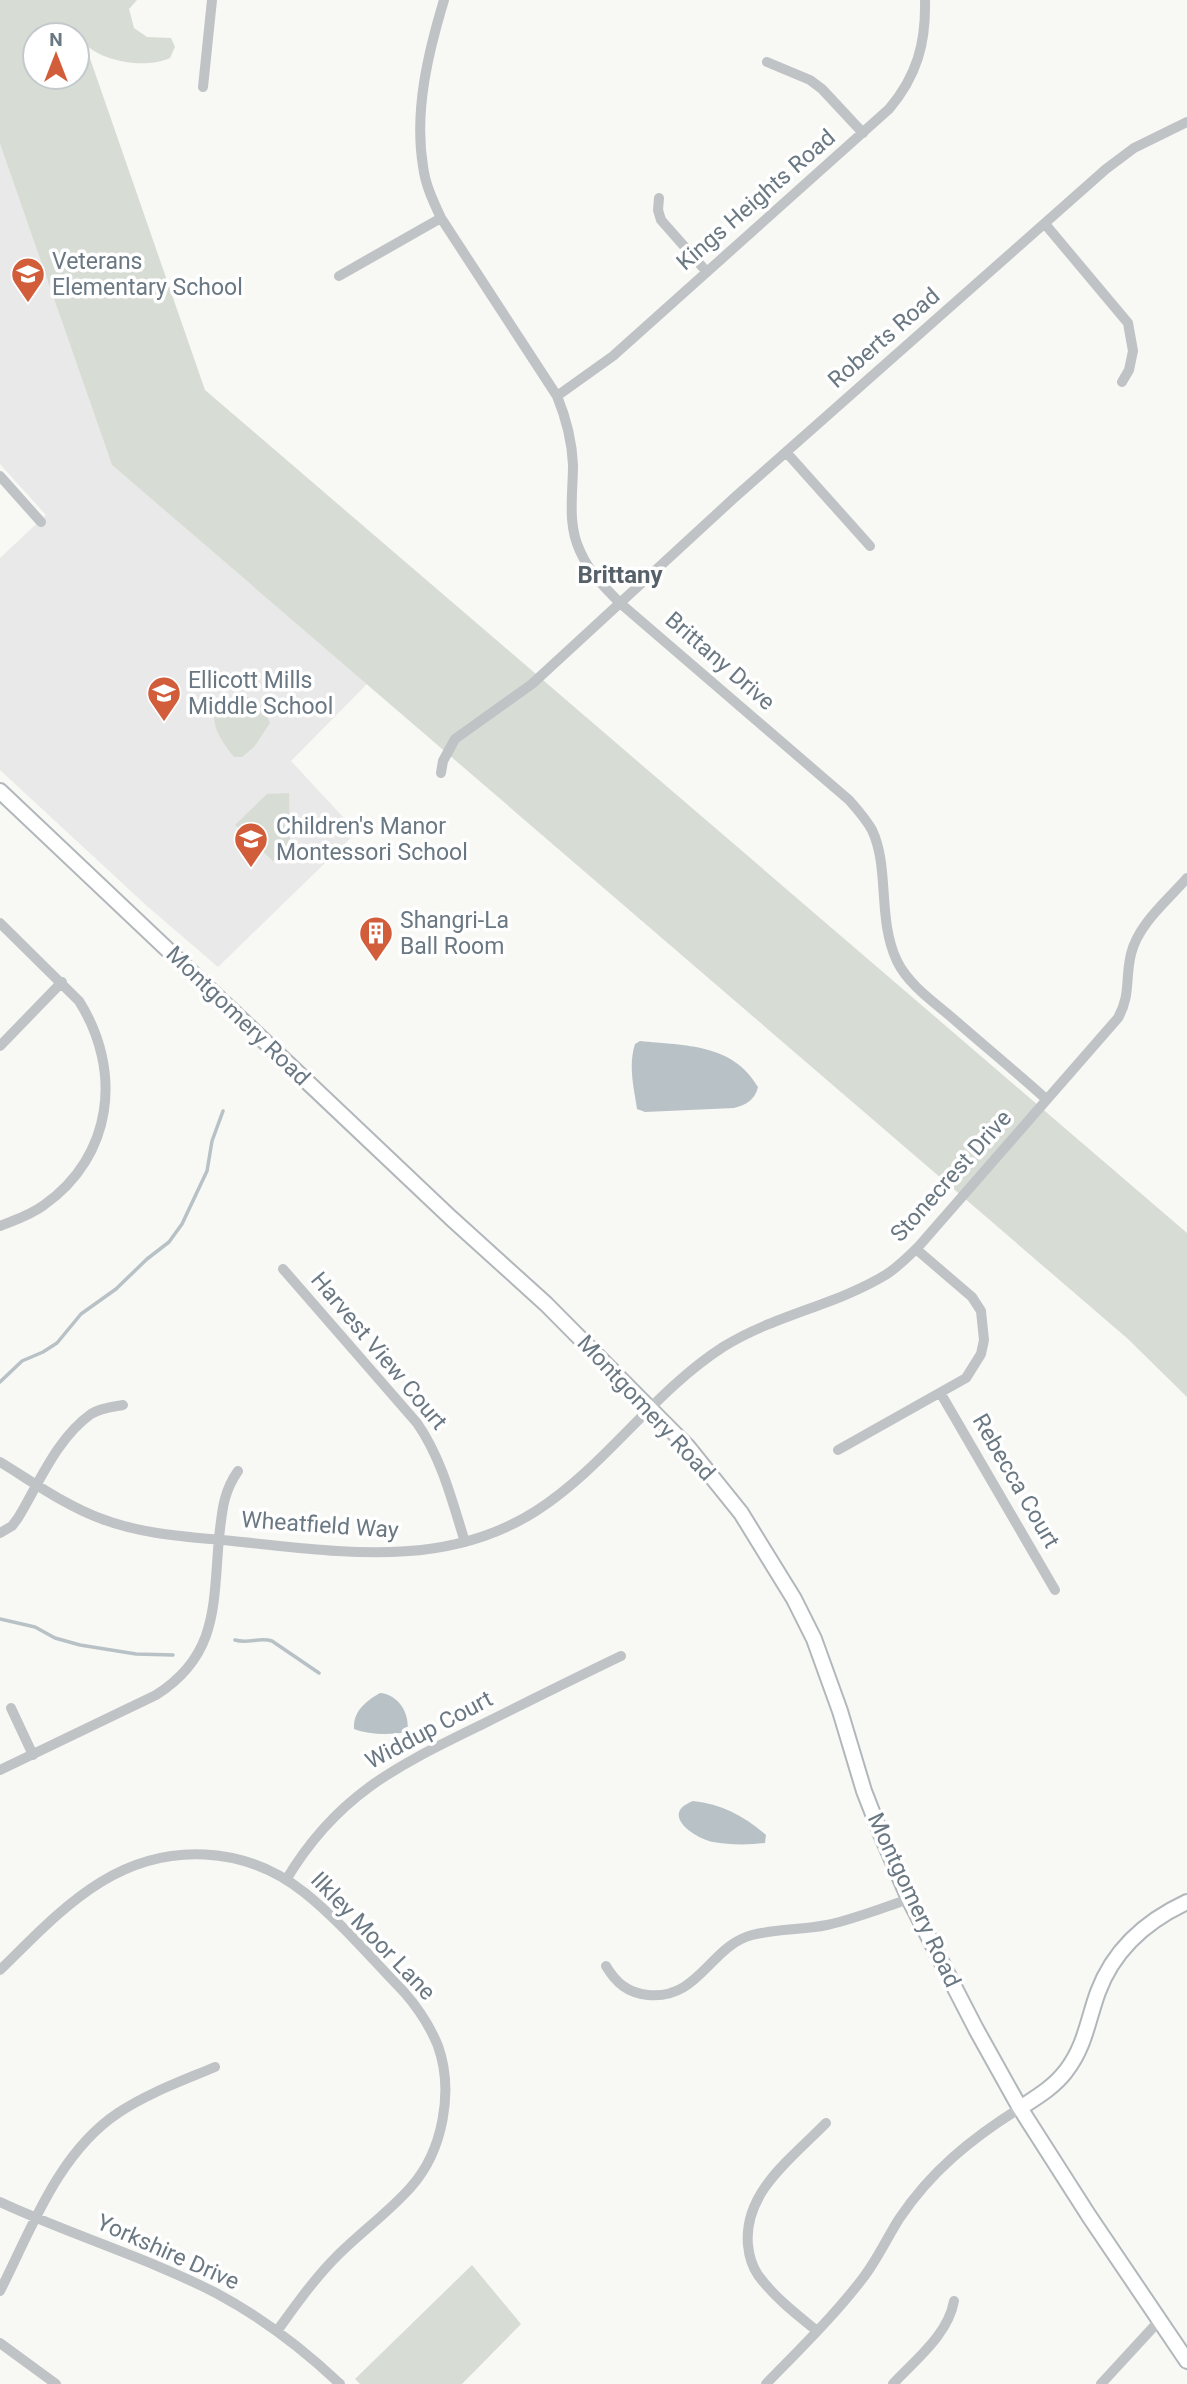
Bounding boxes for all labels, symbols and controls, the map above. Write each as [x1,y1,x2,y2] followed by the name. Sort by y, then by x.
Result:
[21,21,91,91] north arrow
[49,28,63,51] text: N
[671,124,841,276] street label: Kings Heights Road
[52,248,243,301] place label: Veterans Elementary School
[9,255,47,304] school or university icon: Veterans Elementary School
[823,282,945,394] street label: Roberts Road
[577,561,663,589] district label: Brittany
[660,606,780,716] street label: Brittany Drive
[188,667,333,720] place label: Ellicott Mills Middle School
[145,674,183,723] school or university icon: Ellicott Mills Middle School
[276,813,468,866] place label: Children's Manor Montessori School
[232,820,270,869] school or university icon: Children's Manor Montessori School
[400,907,509,960] place label: Shangri-La Ball Room
[357,914,395,963] building icon: Shangri-La Ball Room
[161,941,315,1091] street label: Montgomery Road
[885,1105,1017,1247] street label: Stonecrest Drive
[305,1267,453,1435] street label: Harvest View Court
[572,1330,720,1486] street label: Montgomery Road
[967,1409,1065,1553] street label: Rebecca Court
[240,1506,400,1544] street label: Wheatfield Way
[361,1685,497,1775] street label: Widdup Court
[862,1809,966,1991] street label: Montgomery Road
[305,1866,441,2006] street label: Ilkley Moor Lane
[93,2209,243,2295] street label: Yorkshire Drive

